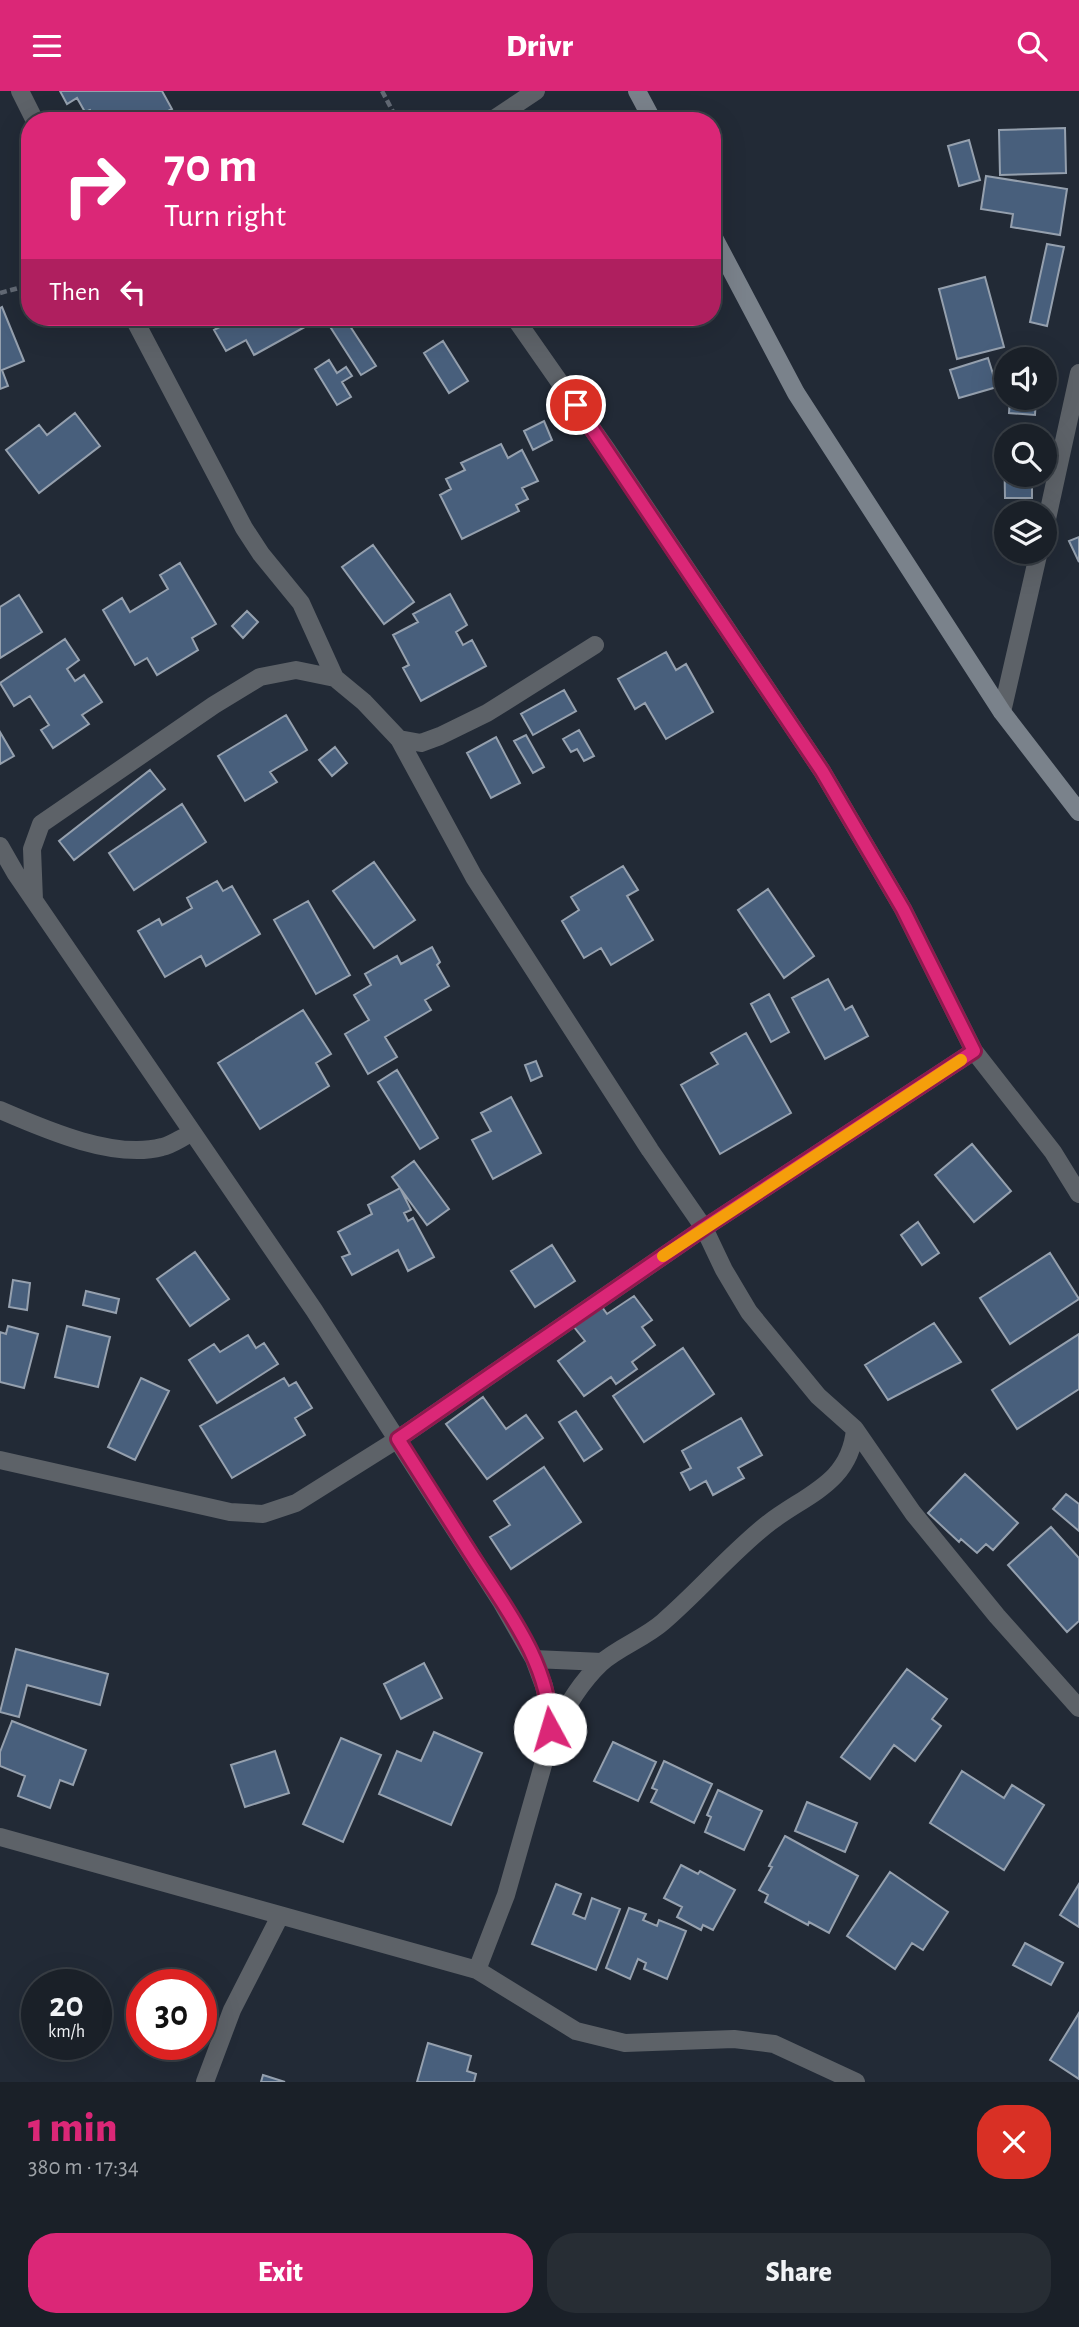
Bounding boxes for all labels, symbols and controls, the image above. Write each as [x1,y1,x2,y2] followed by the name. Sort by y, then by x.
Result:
[28,27,66,65] icon: menu
[1013,27,1051,65] icon: search
[506,30,573,62] text: Drivr
[49,140,140,231] icon: right
[164,142,258,191] text: 70 m
[164,200,286,232] text: Turn right
[114,273,152,311] icon: left
[49,279,100,305] text: Then
[994,347,1057,564] map controls
[994,347,1057,410] button: sound
[546,375,606,435] pin
[557,386,595,424] icon: arrive
[994,424,1057,487] button: search
[994,501,1057,564] button: layers
[513,1692,587,1766] position arrow
[126,1969,217,2060] speed limit sign: 30
[49,1988,84,2023] text: 20
[48,2023,85,2041] text: km/h
[977,2105,1051,2179] button: close
[28,2107,117,2149] text: 1 min
[28,2156,139,2179] text: 380 m · 17:34
[28,2233,533,2313] button: Exit
[547,2233,1051,2313] button: Share

